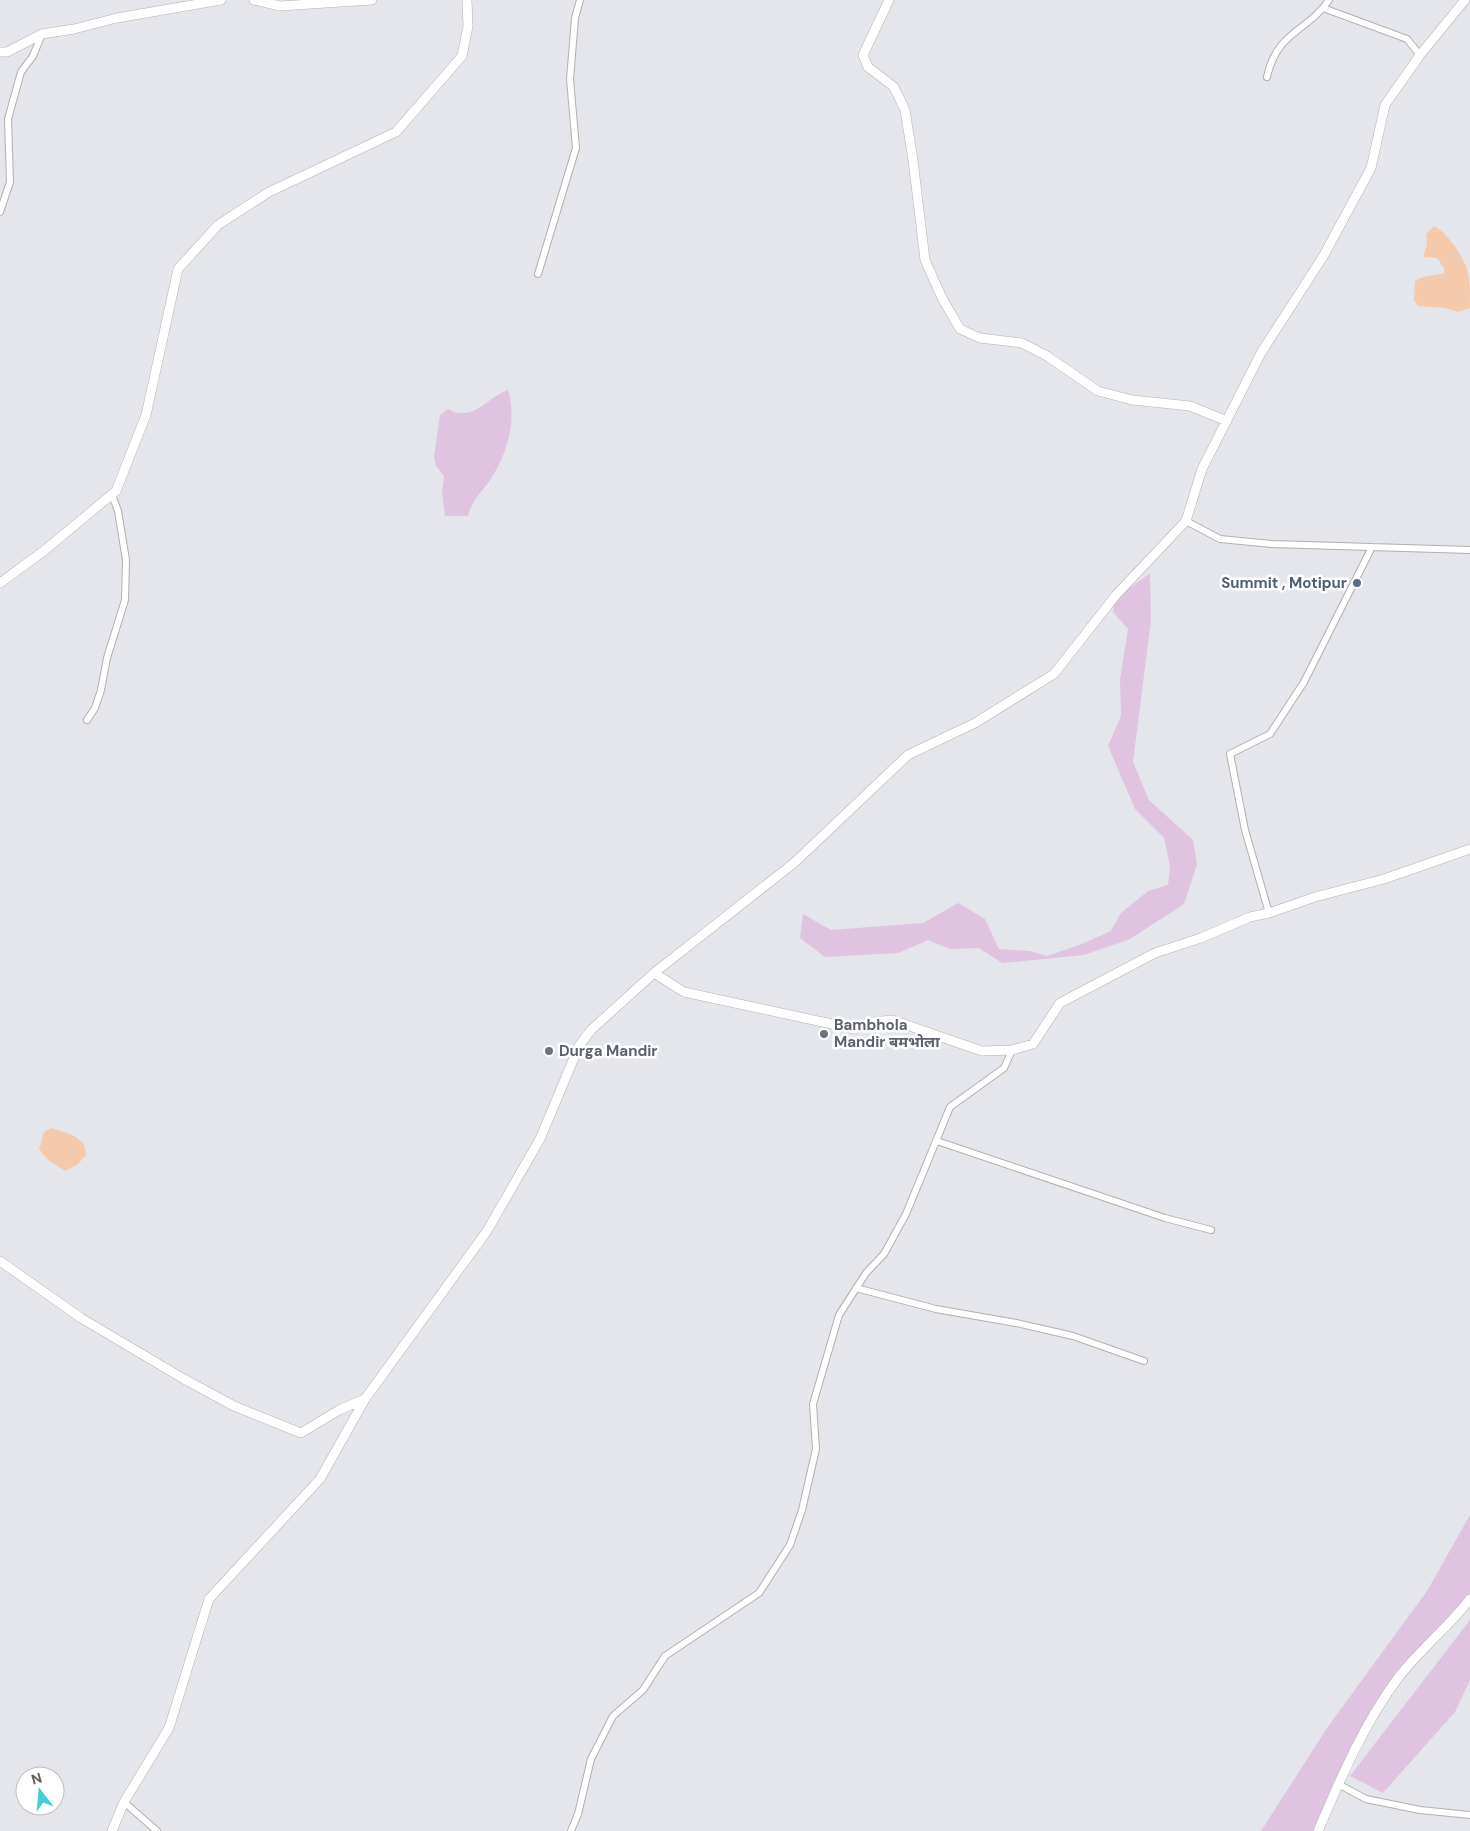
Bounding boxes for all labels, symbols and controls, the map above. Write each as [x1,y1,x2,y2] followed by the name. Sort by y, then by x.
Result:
[1221,573,1347,593] place label: Summit , Motipur
[1351,577,1363,589] marker: Summit , Motipur
[834,1015,940,1052] place label: Bambhola Mandir बमभोला
[818,1028,830,1040] marker: Bambhola Mandir बमभोला
[559,1041,657,1061] place label: Durga Mandir
[543,1045,555,1057] marker: Durga Mandir
[15,1766,65,1816] north arrow
[29,1768,44,1789] text: N

